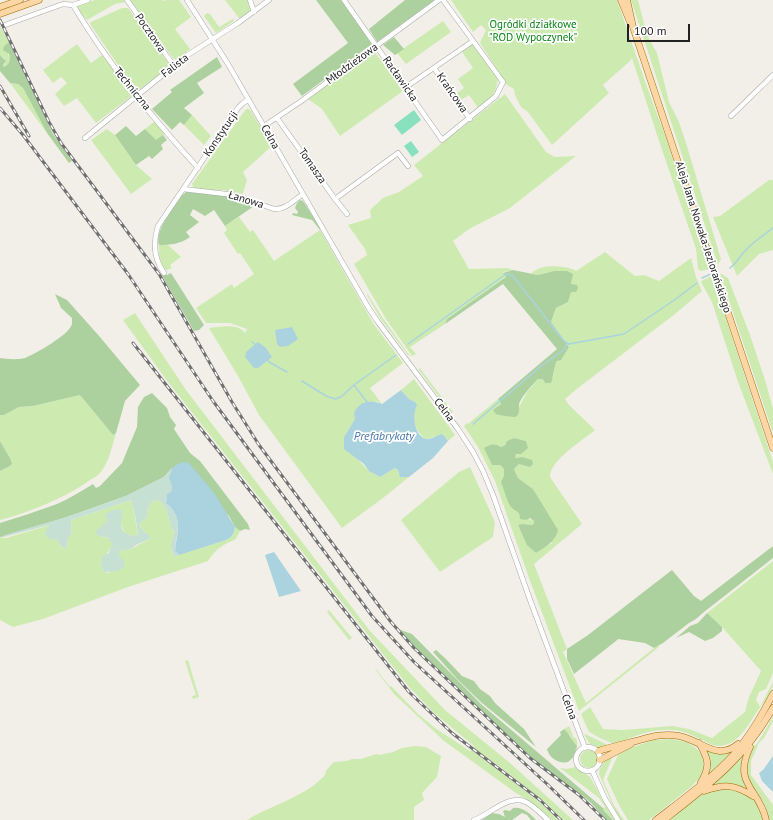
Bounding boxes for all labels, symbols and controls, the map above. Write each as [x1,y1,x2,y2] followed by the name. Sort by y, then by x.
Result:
[132,11,168,55] street label: Pocztowa
[629,16,692,42] scale bar
[489,18,577,44] park label: Ogródki działkowe "ROD Wypoczynek"
[634,23,667,38] text: 100 m
[323,41,381,87] street label: Młodzieżowa
[159,51,191,81] street label: Falista
[380,54,420,104] street label: Racławicka
[111,65,153,113] street label: Techniczna
[434,71,470,115] street label: Krańcowa
[201,109,241,159] street label: Konstytucji
[258,122,282,152] street label: Celna
[295,146,329,186] street label: Tomasza
[672,159,734,315] street label: Aleja Jana Nowaka-Jeziorańskiego
[227,188,265,212] street label: Łanowa
[431,396,457,424] street label: Celna
[354,430,414,444] water label: Prefabrykaty
[558,692,580,722] street label: Celna

